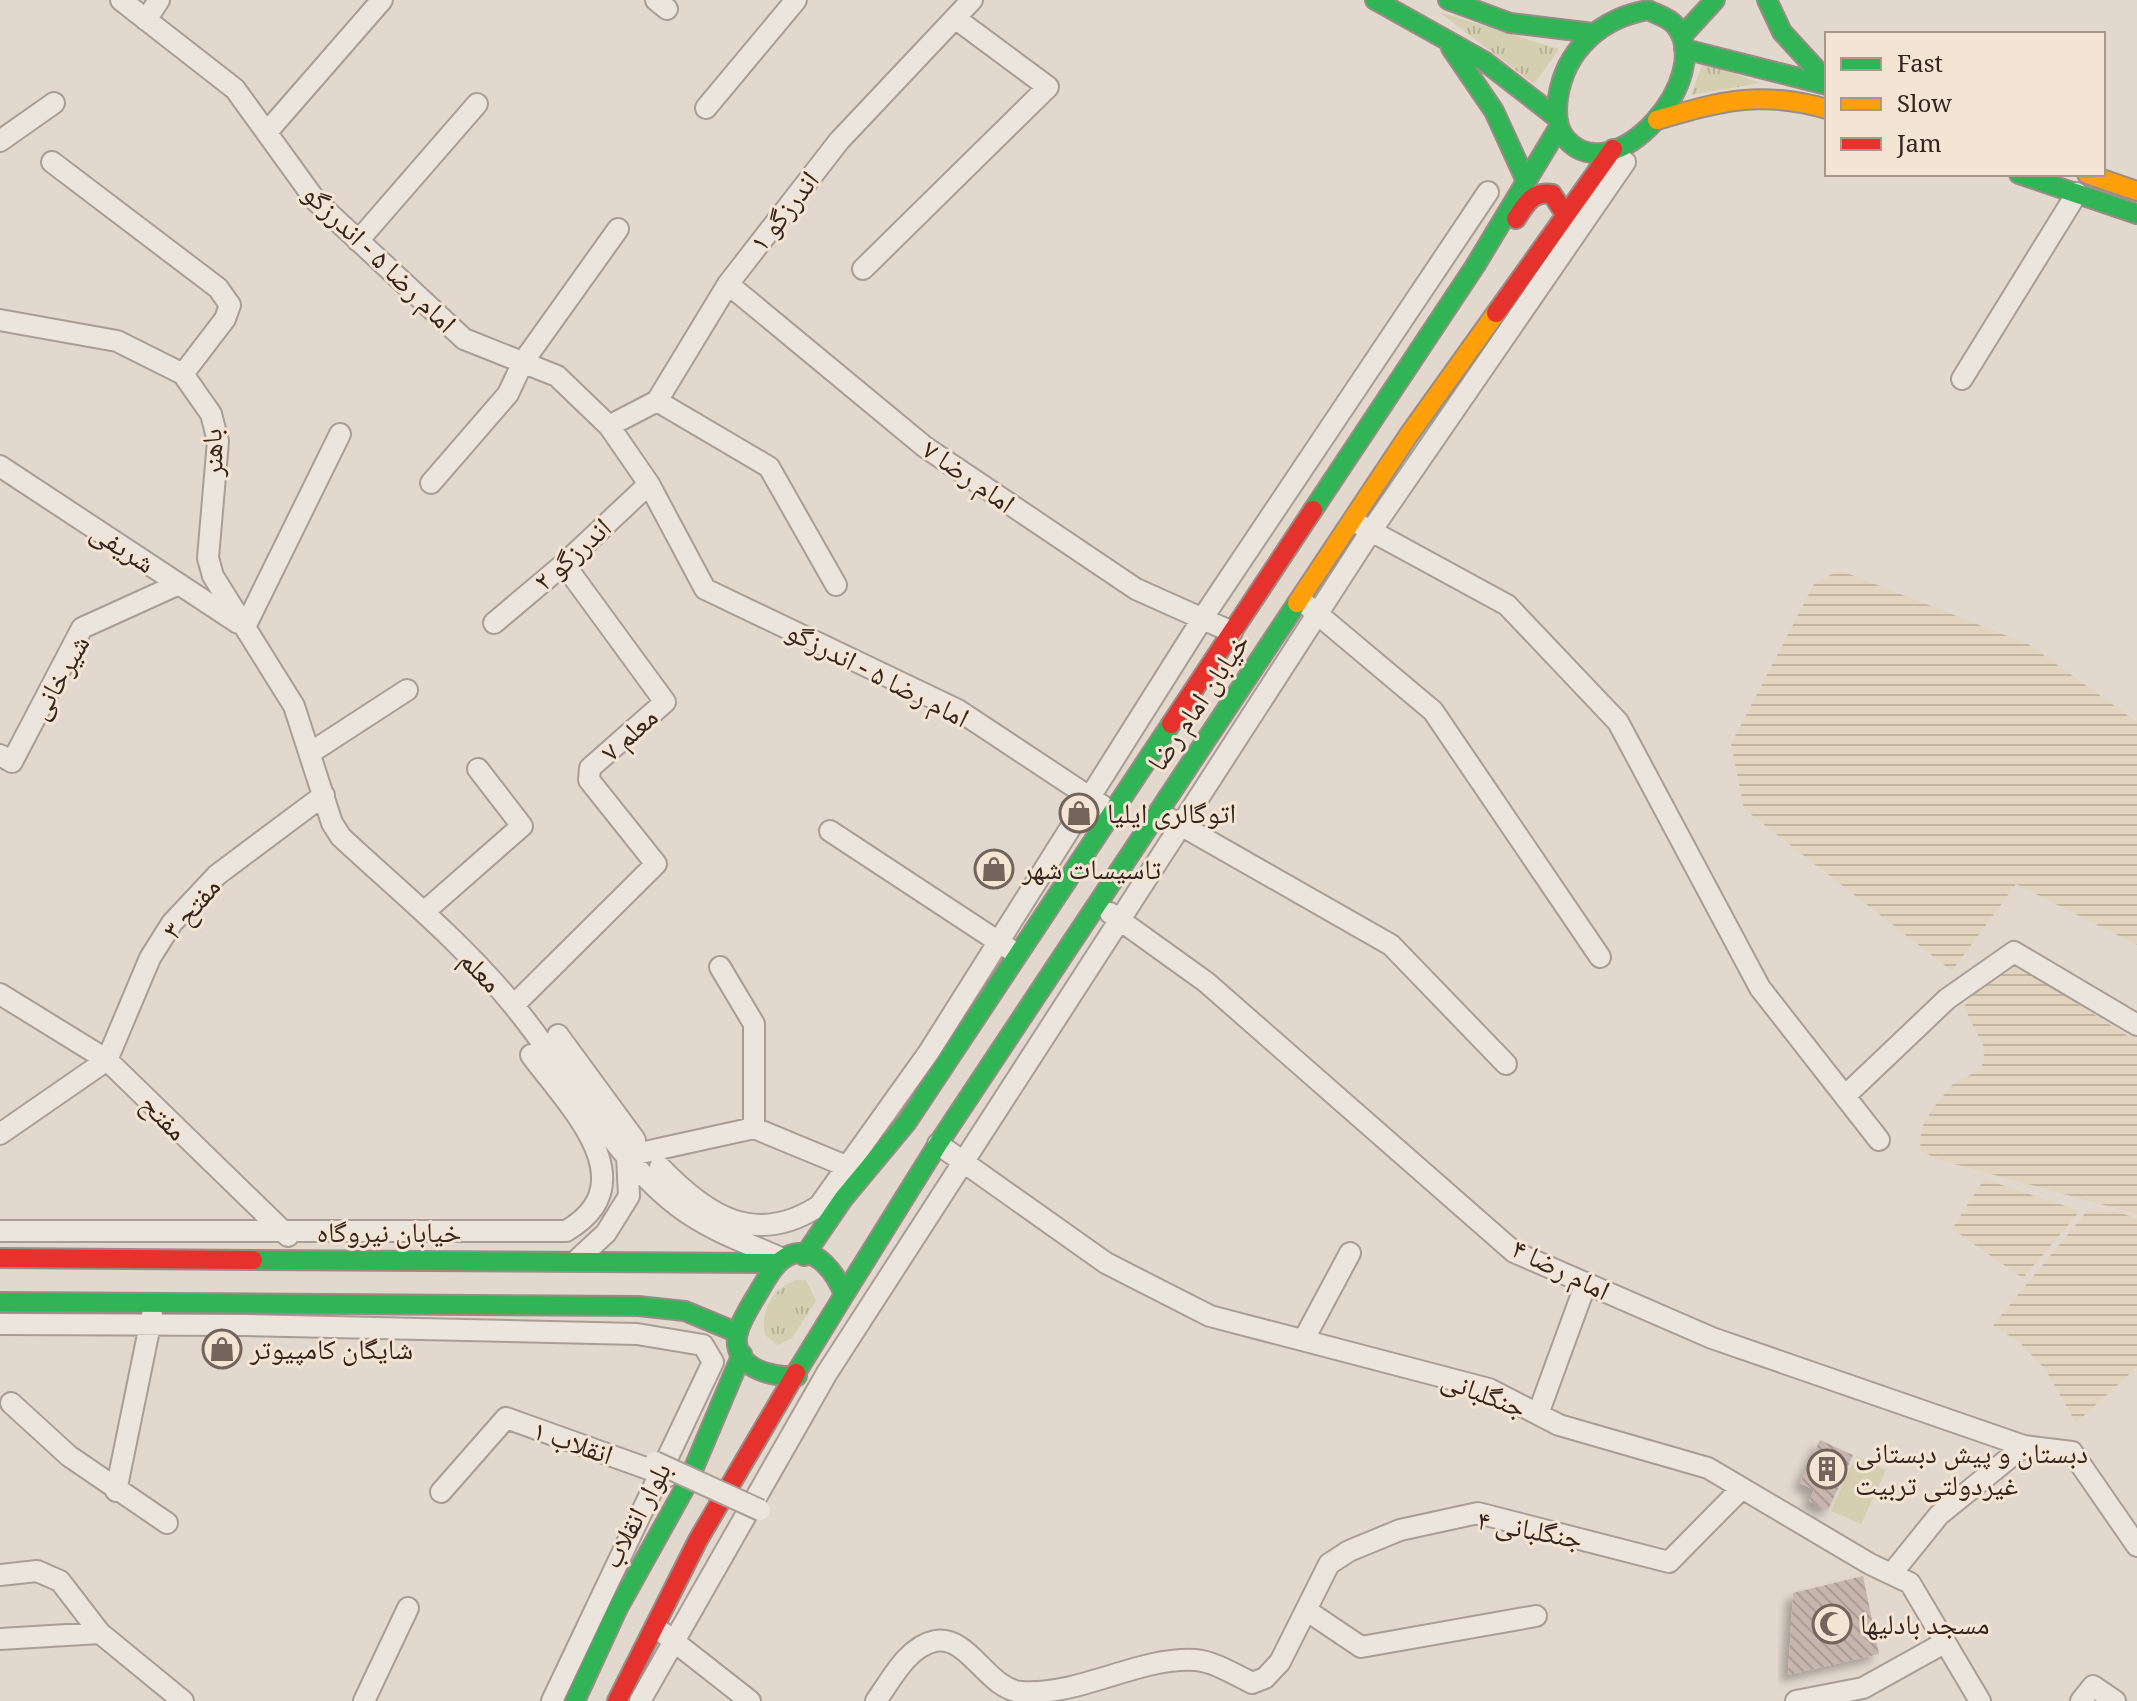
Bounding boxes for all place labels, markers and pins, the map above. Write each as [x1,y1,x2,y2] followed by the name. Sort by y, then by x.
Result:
[1058,792,1100,834] shop icon: اتوگالری ایلیا
[1107,793,1236,841] place label: اتوگالری ایلیا
[973,848,1015,890] shop icon: تاسیسات شهر
[1021,849,1161,897] place label: تاسیسات شهر
[201,1328,243,1370] shop icon: شایگان کامپیوتر
[249,1329,413,1377] place label: شایگان کامپیوتر
[1855,1433,2088,1513] place label: دبستان و پیش دبستانی غیردولتی تربیت
[1806,1448,1848,1490] building icon: دبستان و پیش دبستانی غیردولتی تربیت
[1811,1603,1853,1645] mosque icon: مسجد بادلیها
[1860,1604,1990,1652] place label: مسجد بادلیها

